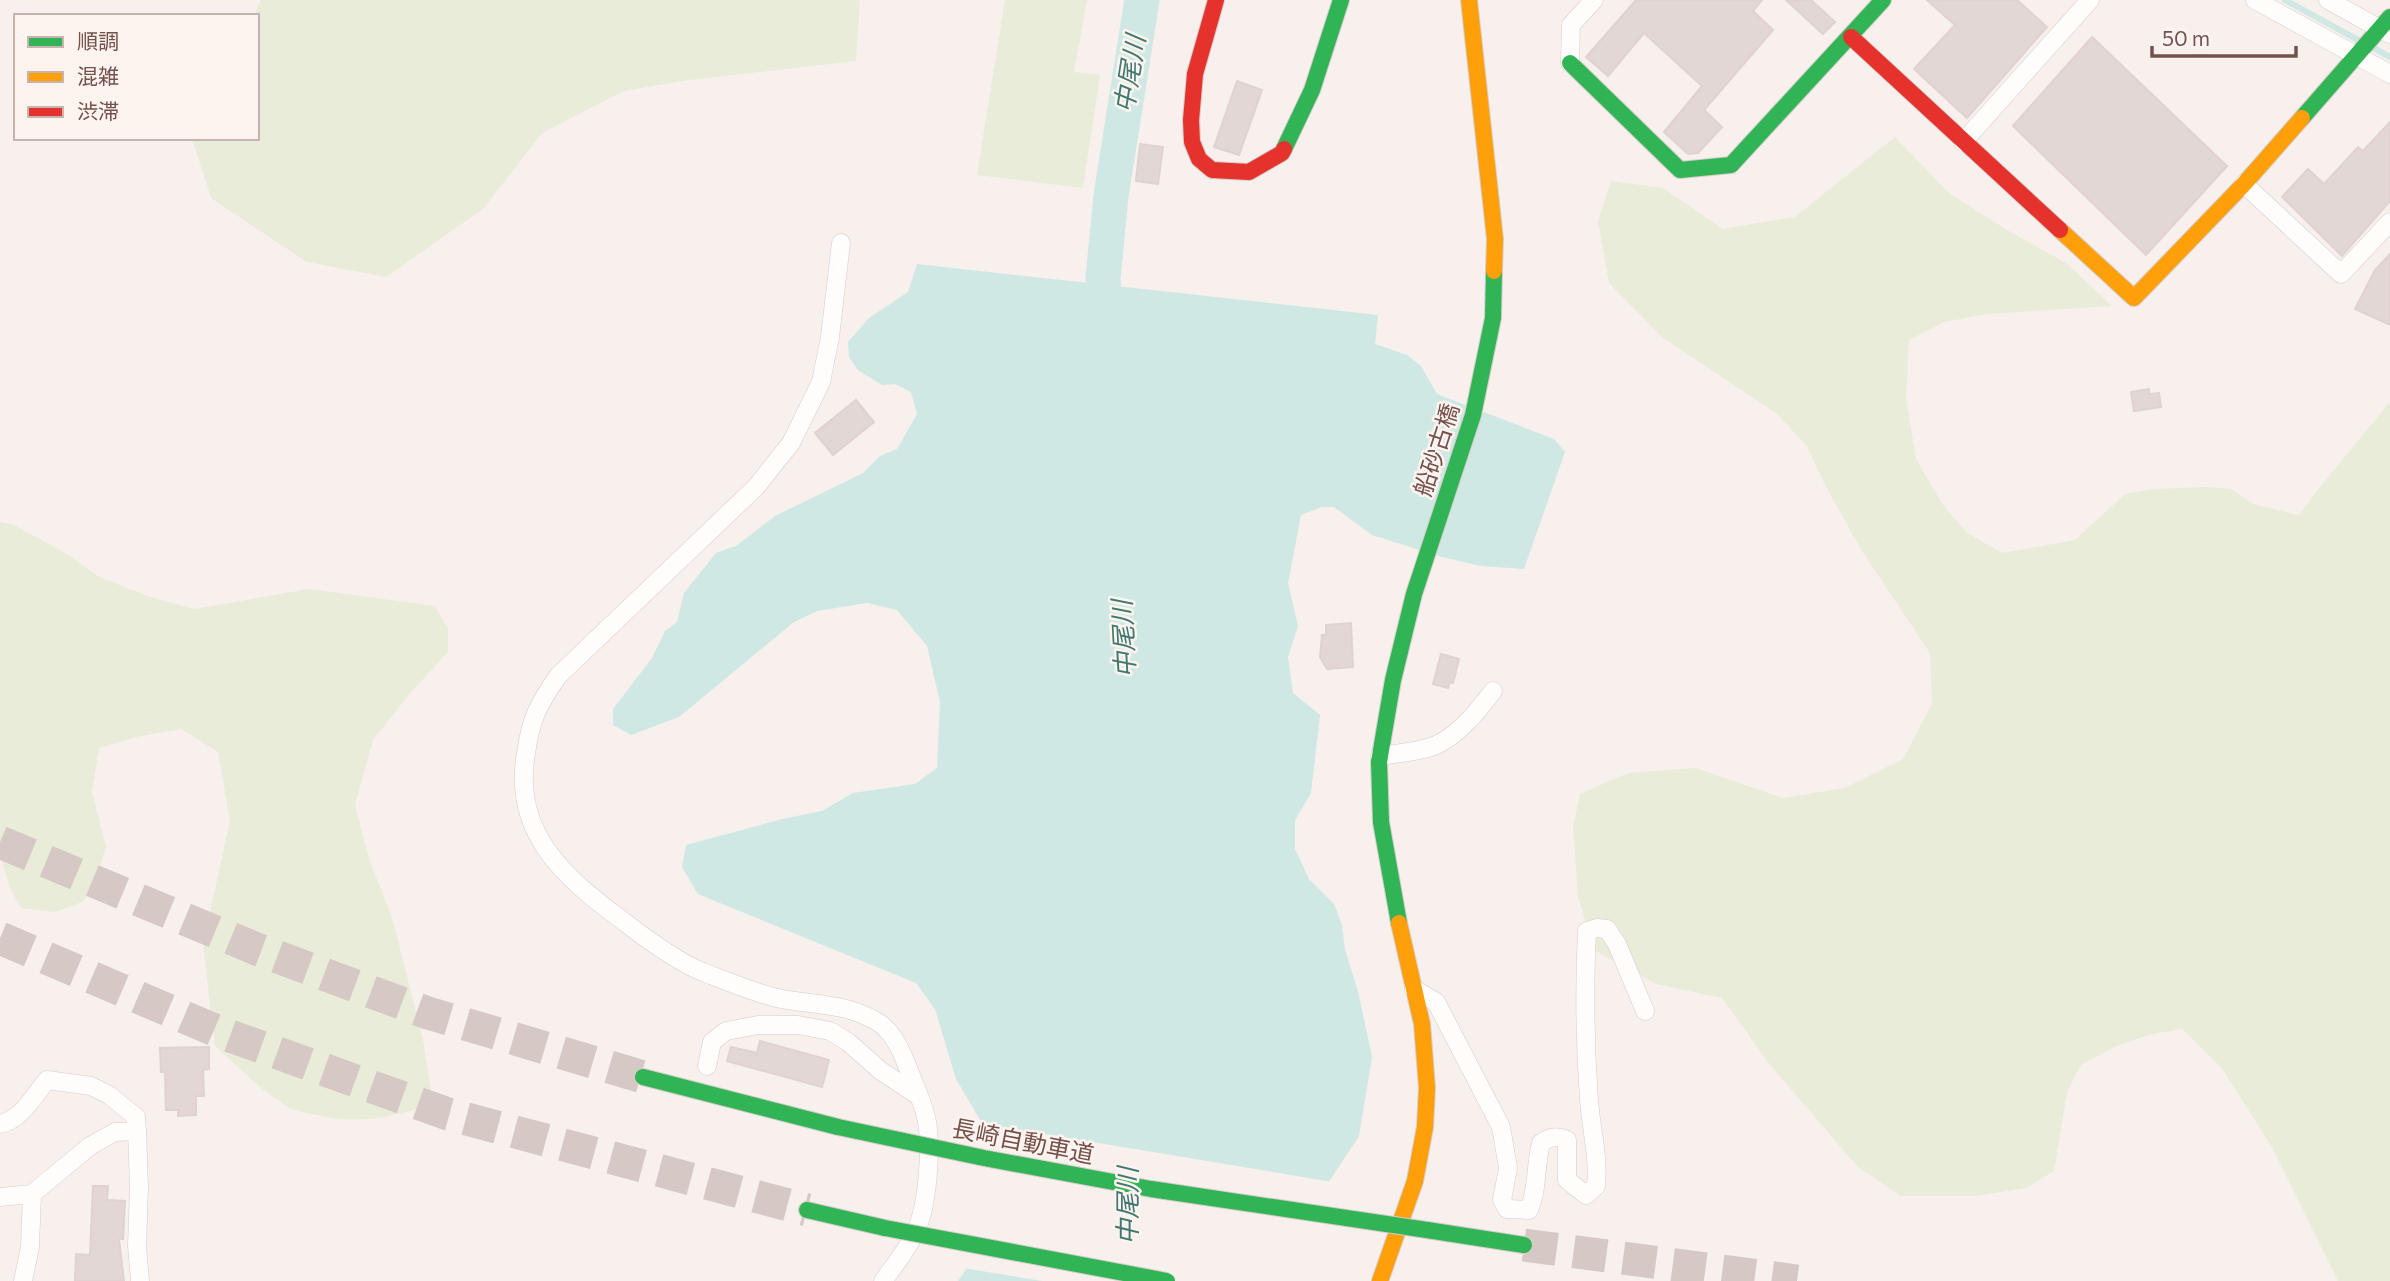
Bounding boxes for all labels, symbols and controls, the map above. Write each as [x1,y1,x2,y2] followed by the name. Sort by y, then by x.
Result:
[14,14,259,140] legend
[2152,14,2296,58] scale bar
[2162,25,2210,50] text: 50 m
[77,28,119,53] text: 順調
[1107,30,1150,115] water label: 中尾川
[77,63,119,88] text: 混雑
[77,98,119,123] text: 渋滞
[1407,399,1464,500] street label: 船砂古橋
[1105,596,1140,679] water label: 中尾川
[950,1113,1097,1168] street label: 長崎自動車道
[1111,1164,1142,1245] water label: 中尾川

